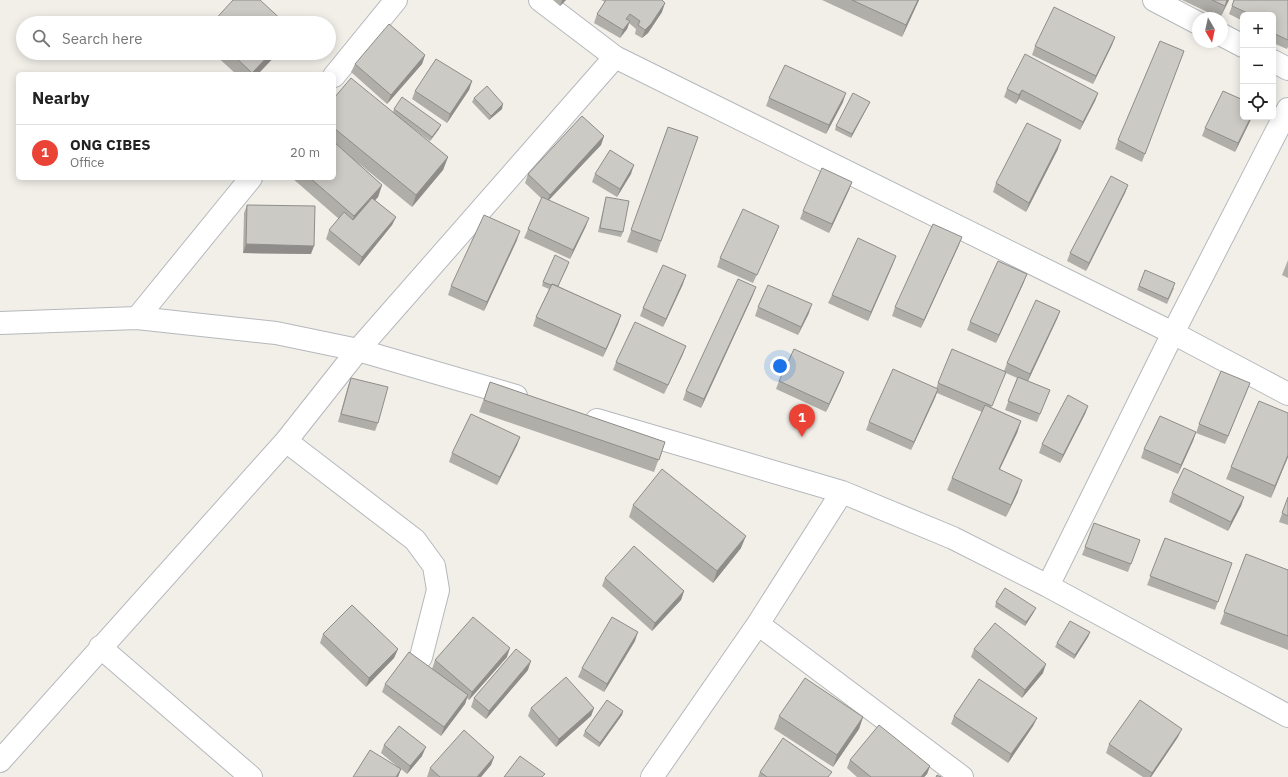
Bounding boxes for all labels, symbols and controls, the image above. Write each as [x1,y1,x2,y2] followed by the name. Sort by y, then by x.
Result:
[1192,12,1228,48] north arrow
[1240,12,1276,120] map controls
[1240,12,1276,48] button: +
[16,16,336,60] search box
[30,27,52,49] icon: search
[62,29,142,48] text: Search here
[1240,48,1276,84] button: −
[1240,84,1276,120] button: locate
[32,87,90,109] text: Nearby
[70,135,151,154] text: ONG CIBES
[41,144,49,161] text: 1
[290,144,320,161] text: 20 m
[70,154,104,171] text: Office
[770,356,790,376] your location
[789,404,815,437] pin: 1

